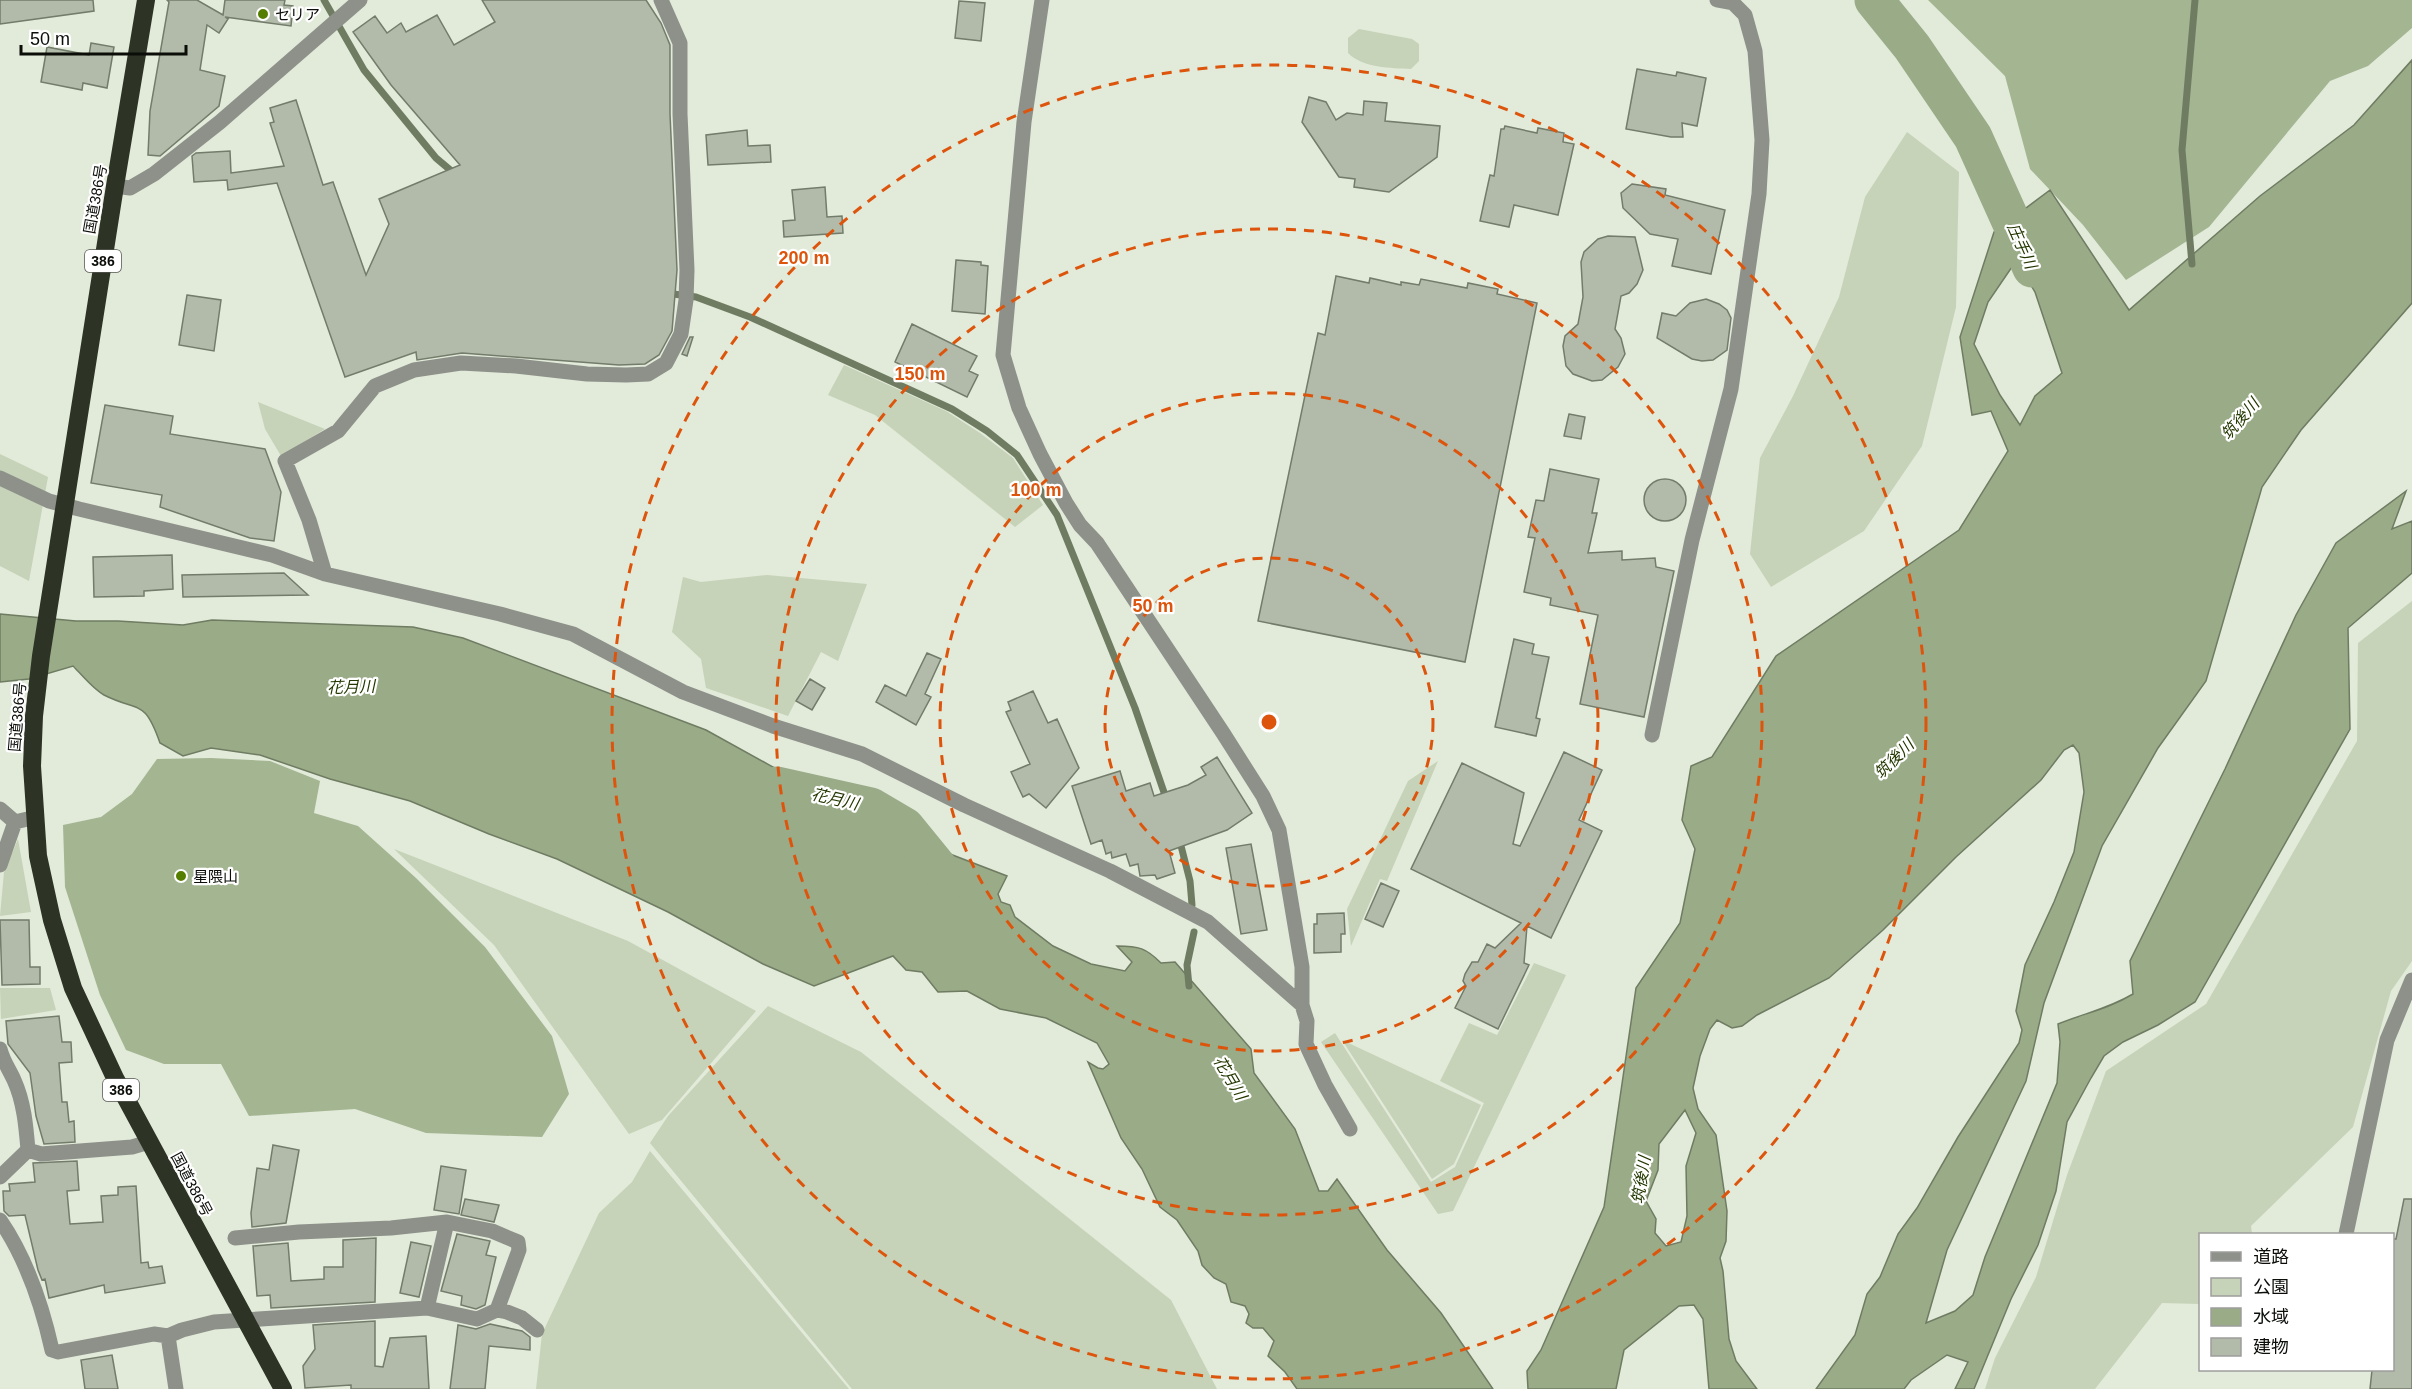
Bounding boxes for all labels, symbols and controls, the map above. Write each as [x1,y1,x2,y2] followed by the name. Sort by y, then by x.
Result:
[275,6,320,23] place label: セリア
[256,7,270,21] marker: セリア
[21,18,186,56] scale bar
[30,29,70,49] text: 50 m
[81,163,109,235] street label: 国道386号
[2004,221,2040,273] water label: 庄手川
[778,248,830,268] text: 200 m
[85,250,121,272] road number: 386
[894,364,946,384] text: 150 m
[2218,394,2263,443] water label: 筑後川
[1010,480,1062,500] text: 100 m
[1132,596,1174,616] text: 50 m
[327,678,377,696] water label: 花月川
[5,681,29,753] street label: 国道386号
[1259,712,1279,732] centre of rings
[1871,735,1918,782] water label: 筑後川
[810,785,862,813] water label: 花月川
[193,868,238,885] place label: 星隈山
[174,869,188,883] marker: 星隈山
[1210,1053,1251,1105] water label: 花月川
[103,1079,139,1101] road number: 386
[168,1149,216,1219] street label: 国道386号
[1629,1153,1653,1205] water label: 筑後川
[2199,1233,2394,1371] legend
[2253,1247,2289,1267] text: 道路
[2253,1277,2289,1297] text: 公園
[2253,1307,2289,1327] text: 水域
[2253,1337,2289,1357] text: 建物

